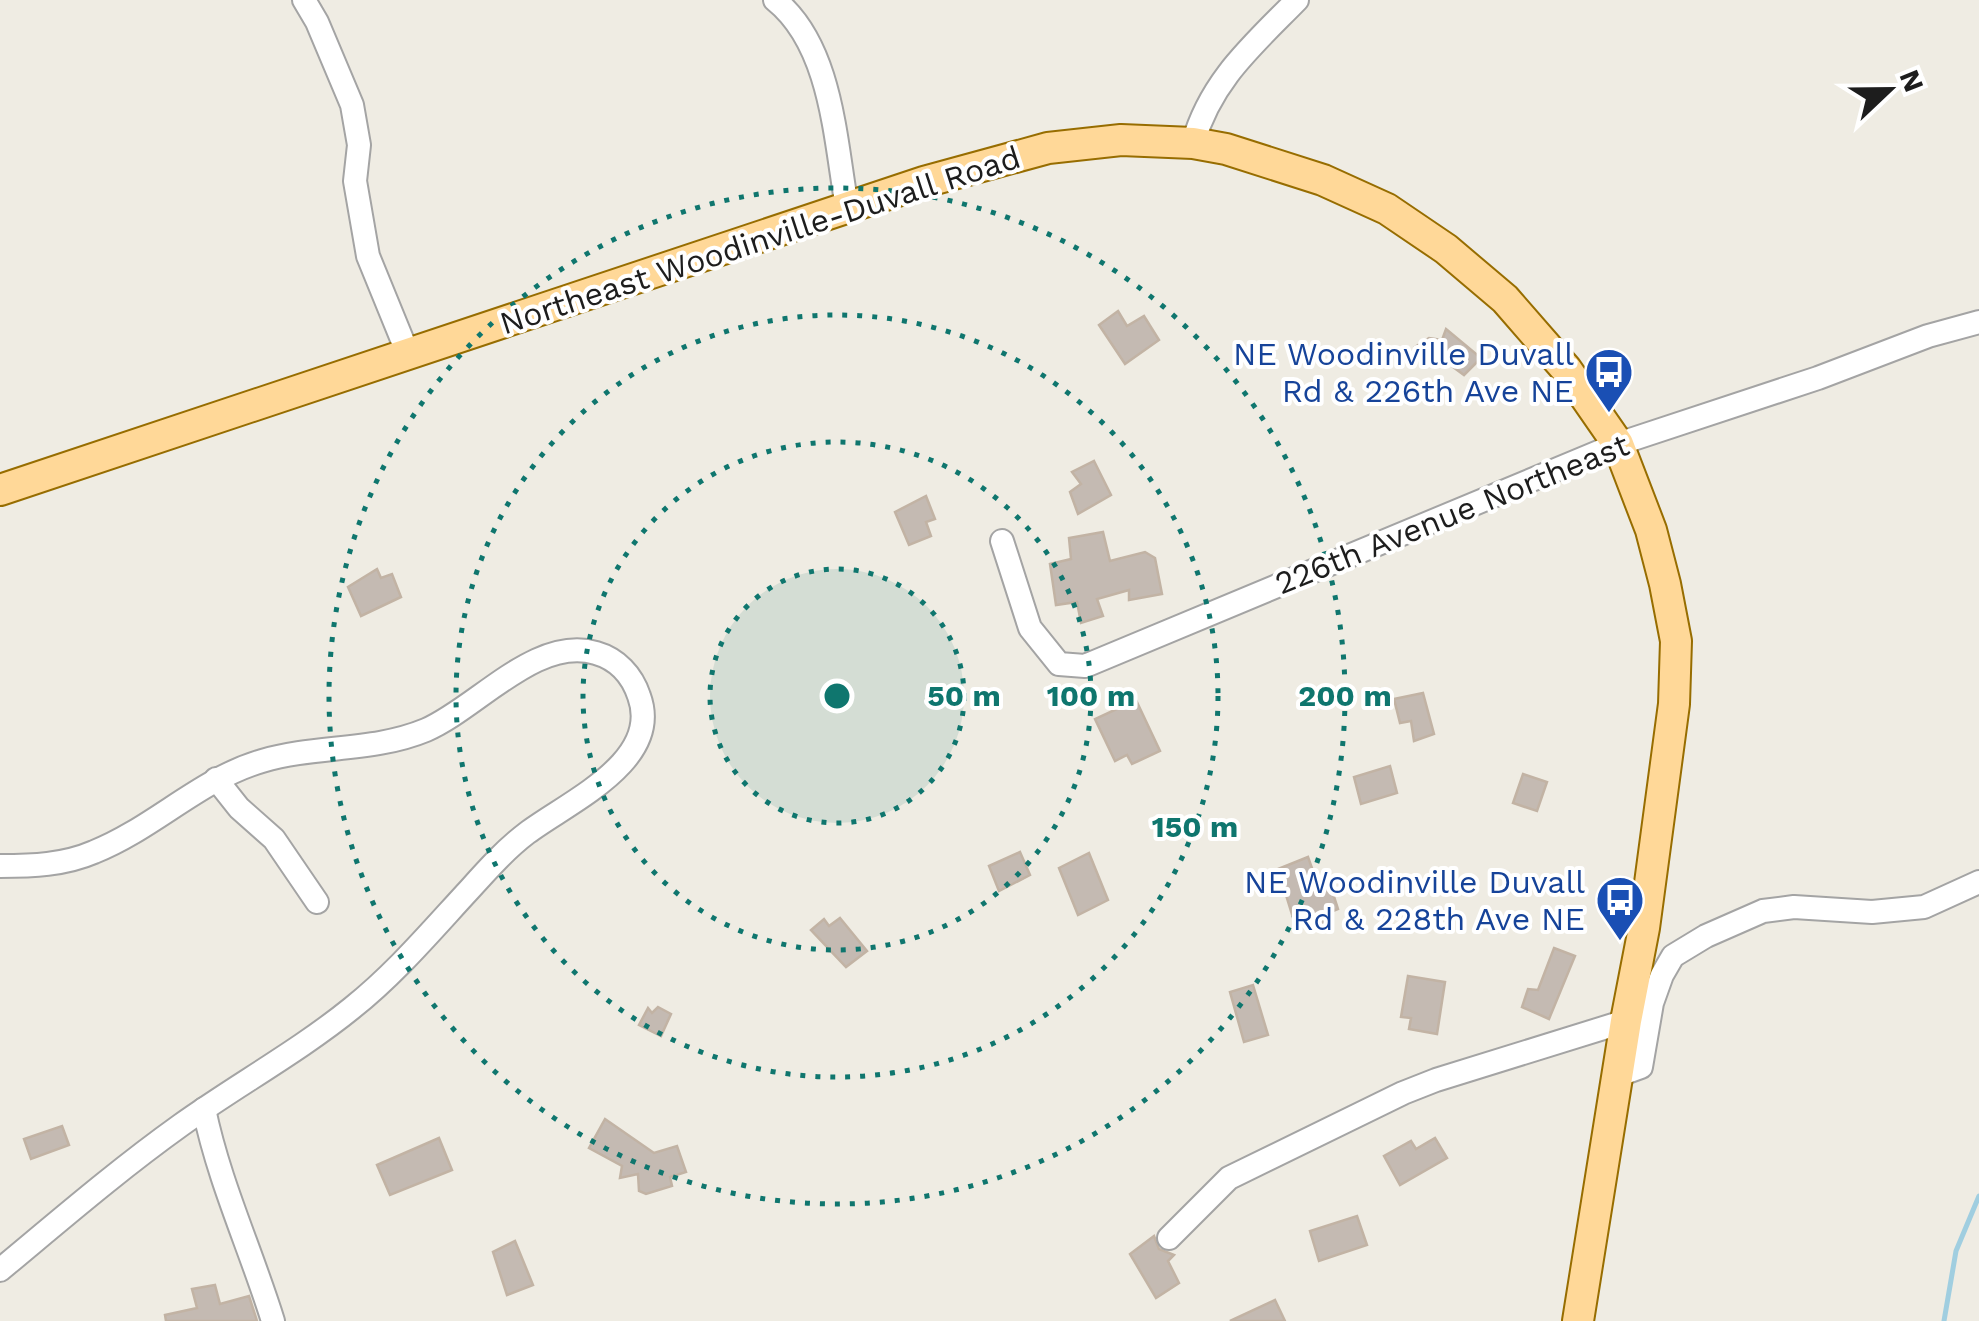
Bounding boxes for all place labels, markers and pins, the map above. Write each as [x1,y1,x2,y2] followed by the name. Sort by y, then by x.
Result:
[1233,335,1574,410] place label: NE Woodinville Duvall Rd & 226th Ave NE
[1583,346,1635,414] bus stop icon: NE Woodinville Duvall Rd & 226th Ave NE
[819,678,855,714] centre of rings
[1244,863,1585,938] place label: NE Woodinville Duvall Rd & 228th Ave NE
[1594,874,1646,942] bus stop icon: NE Woodinville Duvall Rd & 228th Ave NE

